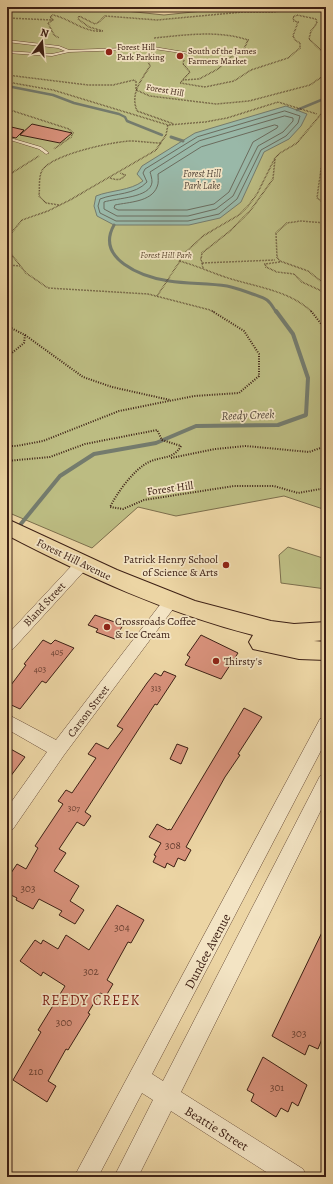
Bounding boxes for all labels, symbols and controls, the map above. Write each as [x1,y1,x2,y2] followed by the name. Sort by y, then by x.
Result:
[22,22,62,62] north arrow
[39,25,51,41] text: N
[117,41,165,63] place label: Forest Hill Park Parking
[188,45,257,67] place label: South of the James Farmers Market
[104,47,114,57] marker: Forest Hill Park Parking
[175,51,185,61] marker: South of the James Farmers Market
[145,81,186,99] street label: Forest Hill
[183,167,222,192] water label: Forest Hill Park Lake
[140,249,192,261] park label: Forest Hill Park
[221,406,275,424] water label: Reedy Creek
[146,478,194,499] street label: Forest Hill
[34,535,114,584] street label: Forest Hill Avenue
[123,552,218,580] place label: Patrick Henry School of Science & Arts
[221,560,231,570] marker: Patrick Henry School of Science & Arts
[20,579,69,630] street label: Bland Street
[115,614,196,642] place label: Crossroads Coffee & Ice Cream
[102,622,112,632] marker: Crossroads Coffee & Ice Cream
[51,646,63,658] house number: 405
[224,654,262,669] place label: Thirsty's
[211,656,221,666] marker: Thirsty's
[34,663,47,675] house number: 403
[64,682,113,740] street label: Carson Street
[151,682,162,694] house number: 313
[68,802,80,814] house number: 307
[165,838,181,853] house number: 308
[20,881,36,896] house number: 303
[180,910,235,992] street label: Dundee Avenue
[114,920,130,935] house number: 304
[83,964,99,979] house number: 302
[42,991,140,1010] district label: REEDY CREEK
[56,1015,72,1030] house number: 300
[291,1026,307,1041] house number: 303
[29,1064,44,1079] house number: 210
[270,1080,284,1095] house number: 301
[182,1102,252,1155] street label: Beattie Street

